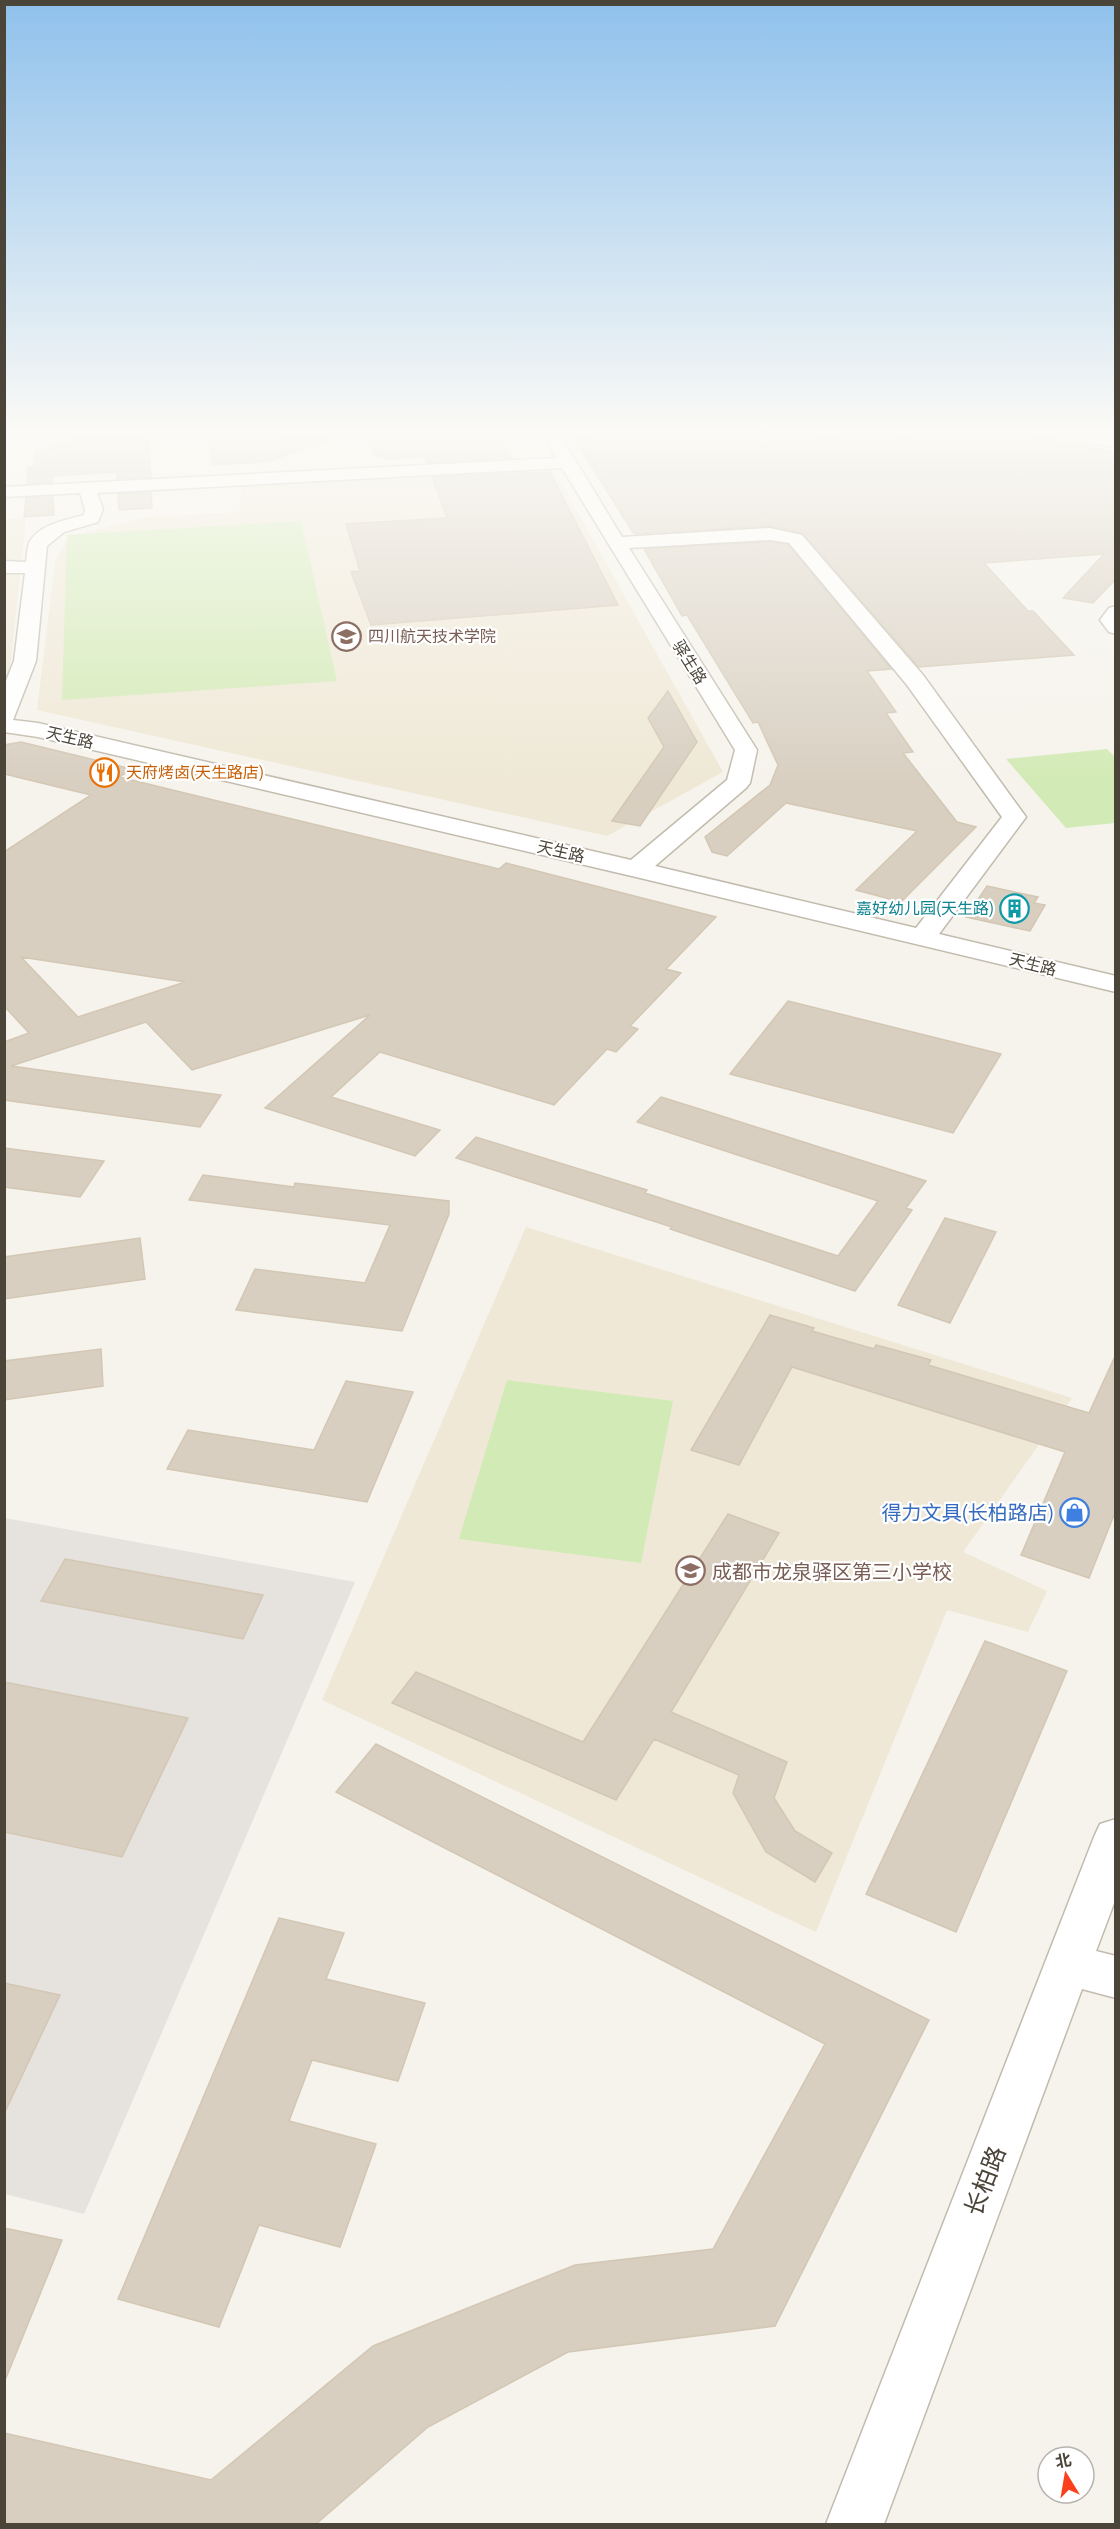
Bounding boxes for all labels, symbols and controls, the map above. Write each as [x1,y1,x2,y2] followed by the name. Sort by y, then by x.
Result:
[331,620,363,652] school or university icon: 四川航天技术学院
[368,627,496,645] place label: 四川航天技术学院
[670,637,710,687] street label: 驿生路
[45,723,95,751] street label: 天生路
[89,756,121,788] restaurant icon: 天府烤卤(天生路店)
[126,763,264,782] place label: 天府烤卤(天生路店)
[536,837,586,865] street label: 天生路
[999,892,1031,924] building icon: 嘉好幼儿园(天生路)
[856,899,994,918] place label: 嘉好幼儿园(天生路)
[1008,949,1058,979] street label: 天生路
[1059,1496,1091,1528] shop icon: 得力文具(长柏路店)
[881,1501,1054,1524] place label: 得力文具(长柏路店)
[675,1555,707,1587] school or university icon: 成都市龙泉驿区第三小学校
[712,1560,952,1583] place label: 成都市龙泉驿区第三小学校
[959,2143,1011,2219] street label: 长柏路
[1036,2445,1096,2505] north arrow
[1054,2450,1073,2471] text: 北

